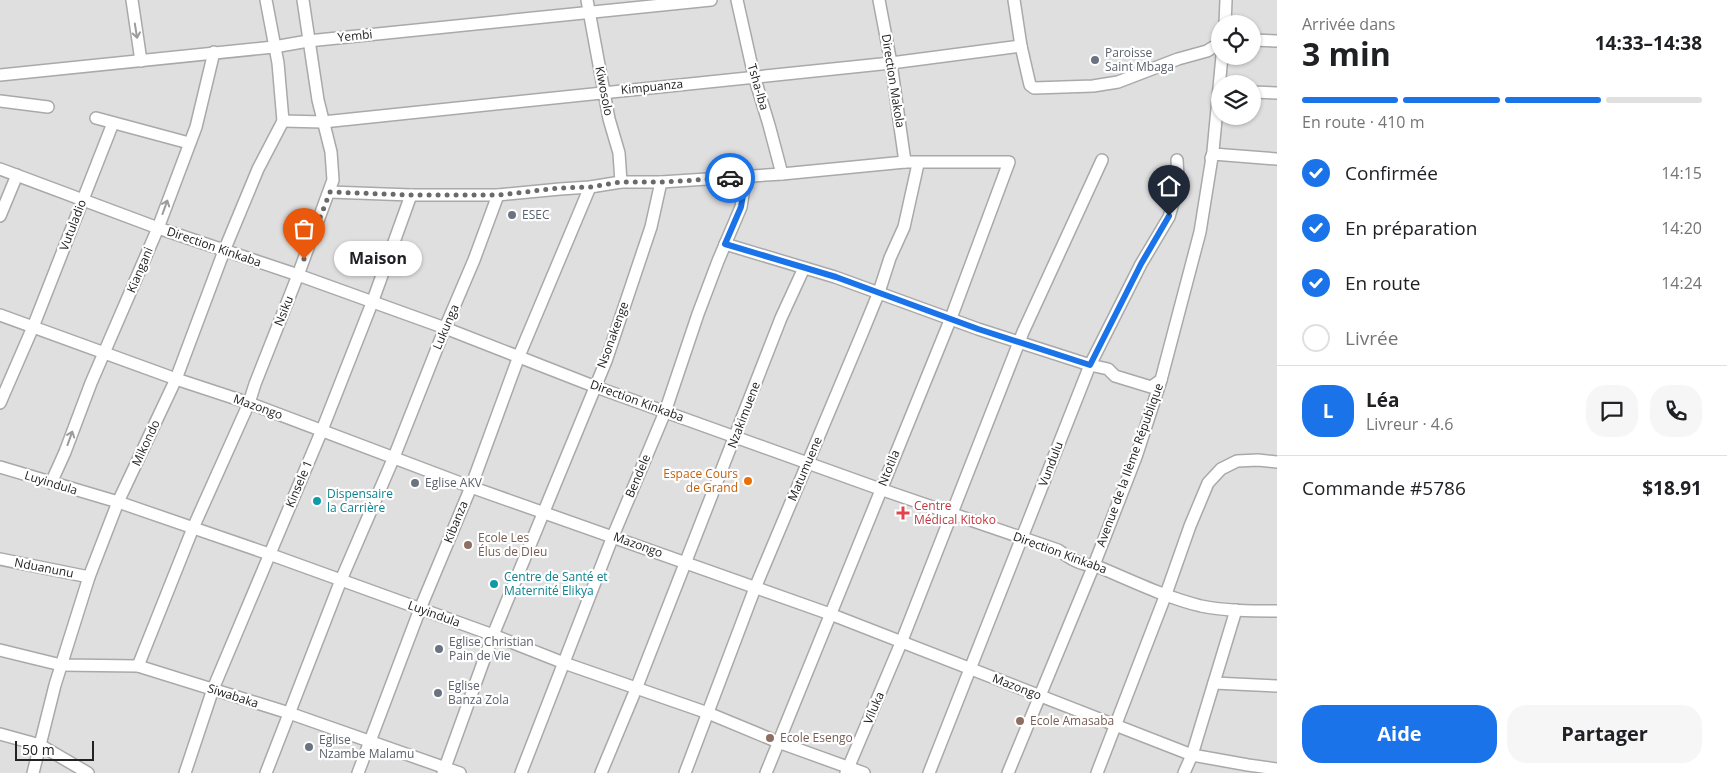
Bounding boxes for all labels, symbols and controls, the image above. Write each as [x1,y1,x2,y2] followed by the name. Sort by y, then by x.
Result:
[1302,13,1395,35] text: Arrivée dans
[1211,15,1261,125] map controls
[1211,15,1261,65] button: locate
[132,22,142,38] one-way arrow
[337,25,373,46] street label: Yembi
[1595,30,1702,56] text: 14:33–14:38
[1302,32,1391,75] text: 3 min
[878,33,909,129] street label: Direction Makola
[1105,44,1174,75] place label: Paroisse Saint Mbaga
[1089,54,1101,66] marker: Paroisse Saint Mbaga
[744,62,773,112] street label: Tsha-Iba
[591,65,618,117] street label: Kiwosolo
[620,75,684,98] street label: Kimpuanza
[1211,75,1261,125] button: layers
[1302,111,1424,133] text: En route · 410 m
[705,153,755,203] courier
[1302,159,1330,187] icon: check
[1345,160,1438,186] text: Confirmée
[1661,162,1702,184] text: 14:15
[716,164,744,192] icon: car
[1148,165,1190,216] pin
[1155,172,1183,200] icon: home
[55,197,90,253] street label: Vutuladio
[161,200,170,215] one-way arrow
[522,206,550,223] place label: ESEC
[283,208,325,259] pin
[506,209,518,221] marker: ESEC
[1302,214,1330,242] icon: check
[290,215,318,243] icon: bag
[1345,215,1477,241] text: En préparation
[1661,217,1702,239] text: 14:20
[165,222,264,271] street label: Direction Kinkaba
[334,242,422,276] callout: Maison
[122,244,157,295] street label: Kiangani
[349,247,407,269] text: Maison
[1302,269,1330,297] icon: check
[1345,270,1420,296] text: En route
[1661,272,1702,294] text: 14:24
[270,293,297,329] street label: Nsiku
[593,299,633,370] street label: Nsonakenge
[428,301,463,352] street label: Lukunga
[1345,325,1398,351] text: Livrée
[588,376,687,425] street label: Direction Kinkaba
[723,379,764,451] street label: Nzakimuene
[1092,380,1167,549] street label: Avenue de la IIème République
[1586,385,1638,437] button: chat
[1650,385,1702,437] button: phone
[1366,387,1399,413] text: Léa
[231,390,285,423] street label: Mazongo
[1323,398,1333,424] text: L
[1366,413,1453,435] text: Livreur · 4.6
[127,417,164,469] street label: Mikondo
[66,431,75,447] one-way arrow
[783,434,826,504] street label: Matumuene
[1034,439,1067,489] street label: Vundulu
[874,447,903,488] street label: Ntotila
[621,451,654,500] street label: Bendele
[281,457,316,510] street label: Kinsele 1
[663,465,738,496] place label: Espace Cours de Grand
[23,466,80,499] street label: Luyindula
[425,474,483,491] place label: Eglise AKV
[742,475,754,487] marker: Espace Cours de Grand
[1302,475,1466,501] text: Commande #5786
[1642,475,1702,501] text: $18.91
[409,477,421,489] marker: Eglise AKV
[327,485,393,516] place label: Dispensaire la Carrière
[311,495,323,507] marker: Dispensaire la Carrière
[914,497,996,528] place label: Centre Médical Kitoko
[439,498,472,545] street label: Kibanza
[896,506,910,520] marker: Centre Médical Kitoko
[611,528,665,561] street label: Mazongo
[1011,528,1110,577] street label: Direction Kinkaba
[478,529,547,560] place label: Ecole Les Élus de DIeu
[462,539,474,551] marker: Ecole Les Élus de DIeu
[13,553,75,582] street label: Nduanunu
[504,568,608,599] place label: Centre de Santé et Maternité Elikya
[488,578,500,590] marker: Centre de Santé et Maternité Elikya
[406,596,463,631] street label: Luyindula
[449,633,534,664] place label: Eglise Christian Pain de Vie
[433,643,445,655] marker: Eglise Christian Pain de Vie
[990,669,1044,704] street label: Mazongo
[448,677,509,708] place label: Eglise Banza Zola
[206,679,261,712] street label: Siwabaka
[432,687,444,699] marker: Eglise Banza Zola
[859,689,888,727] street label: Viluka
[1302,705,1497,763] button: Aide
[1507,705,1702,763] button: Partager
[1030,712,1114,729] place label: Ecole Amasaba
[1014,715,1026,727] marker: Ecole Amasaba
[780,729,853,746] place label: Ecole Esengo
[319,731,414,762] place label: Eglise Nzambe Malamu
[764,732,776,744] marker: Ecole Esengo
[15,738,94,761] scale bar
[22,740,55,759] text: 50 m
[303,741,315,753] marker: Eglise Nzambe Malamu

